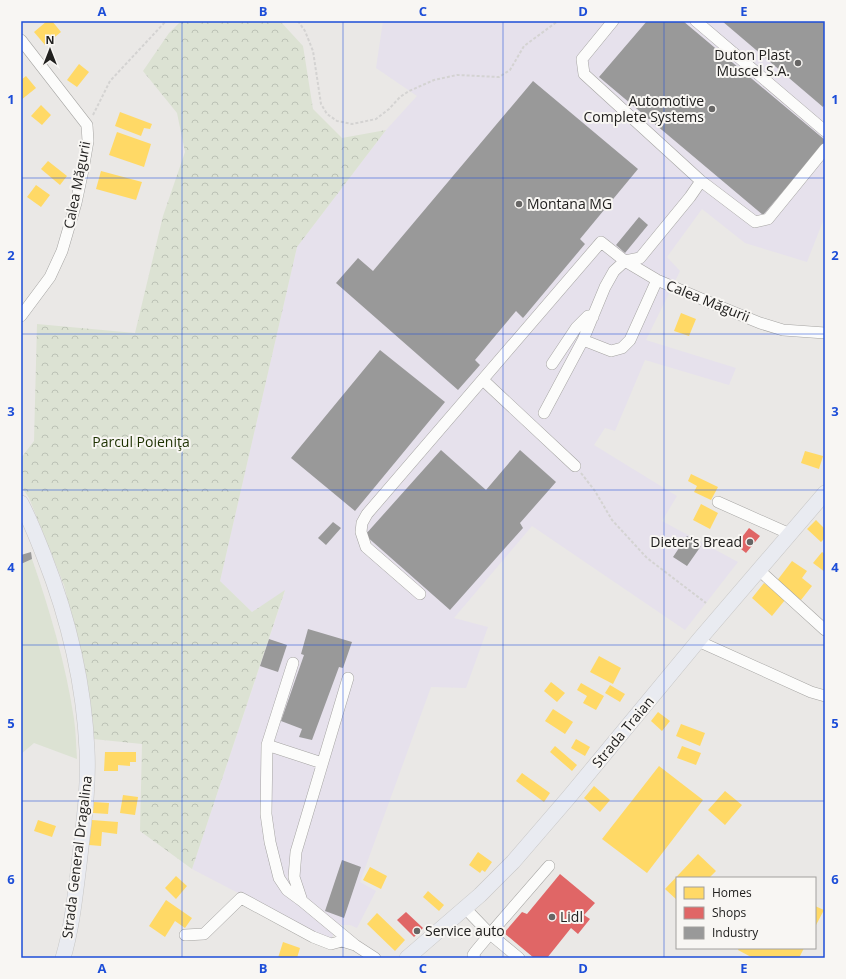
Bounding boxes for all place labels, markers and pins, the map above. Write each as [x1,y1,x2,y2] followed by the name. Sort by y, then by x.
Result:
[714,45,790,80] place label: Duton Plast Muscel S.A.
[793,58,803,68] marker: Duton Plast Muscel S.A.
[584,91,704,126] place label: Automotive Complete Systems
[707,104,717,114] marker: Automotive Complete Systems
[527,194,612,213] place label: Montana MG
[514,199,524,209] marker: Montana MG
[650,532,742,551] place label: Dieter’s Bread
[745,537,755,547] marker: Dieter’s Bread
[560,907,583,926] place label: Lidl
[547,912,557,922] marker: Lidl
[425,921,505,940] place label: Service auto
[412,926,422,936] marker: Service auto

